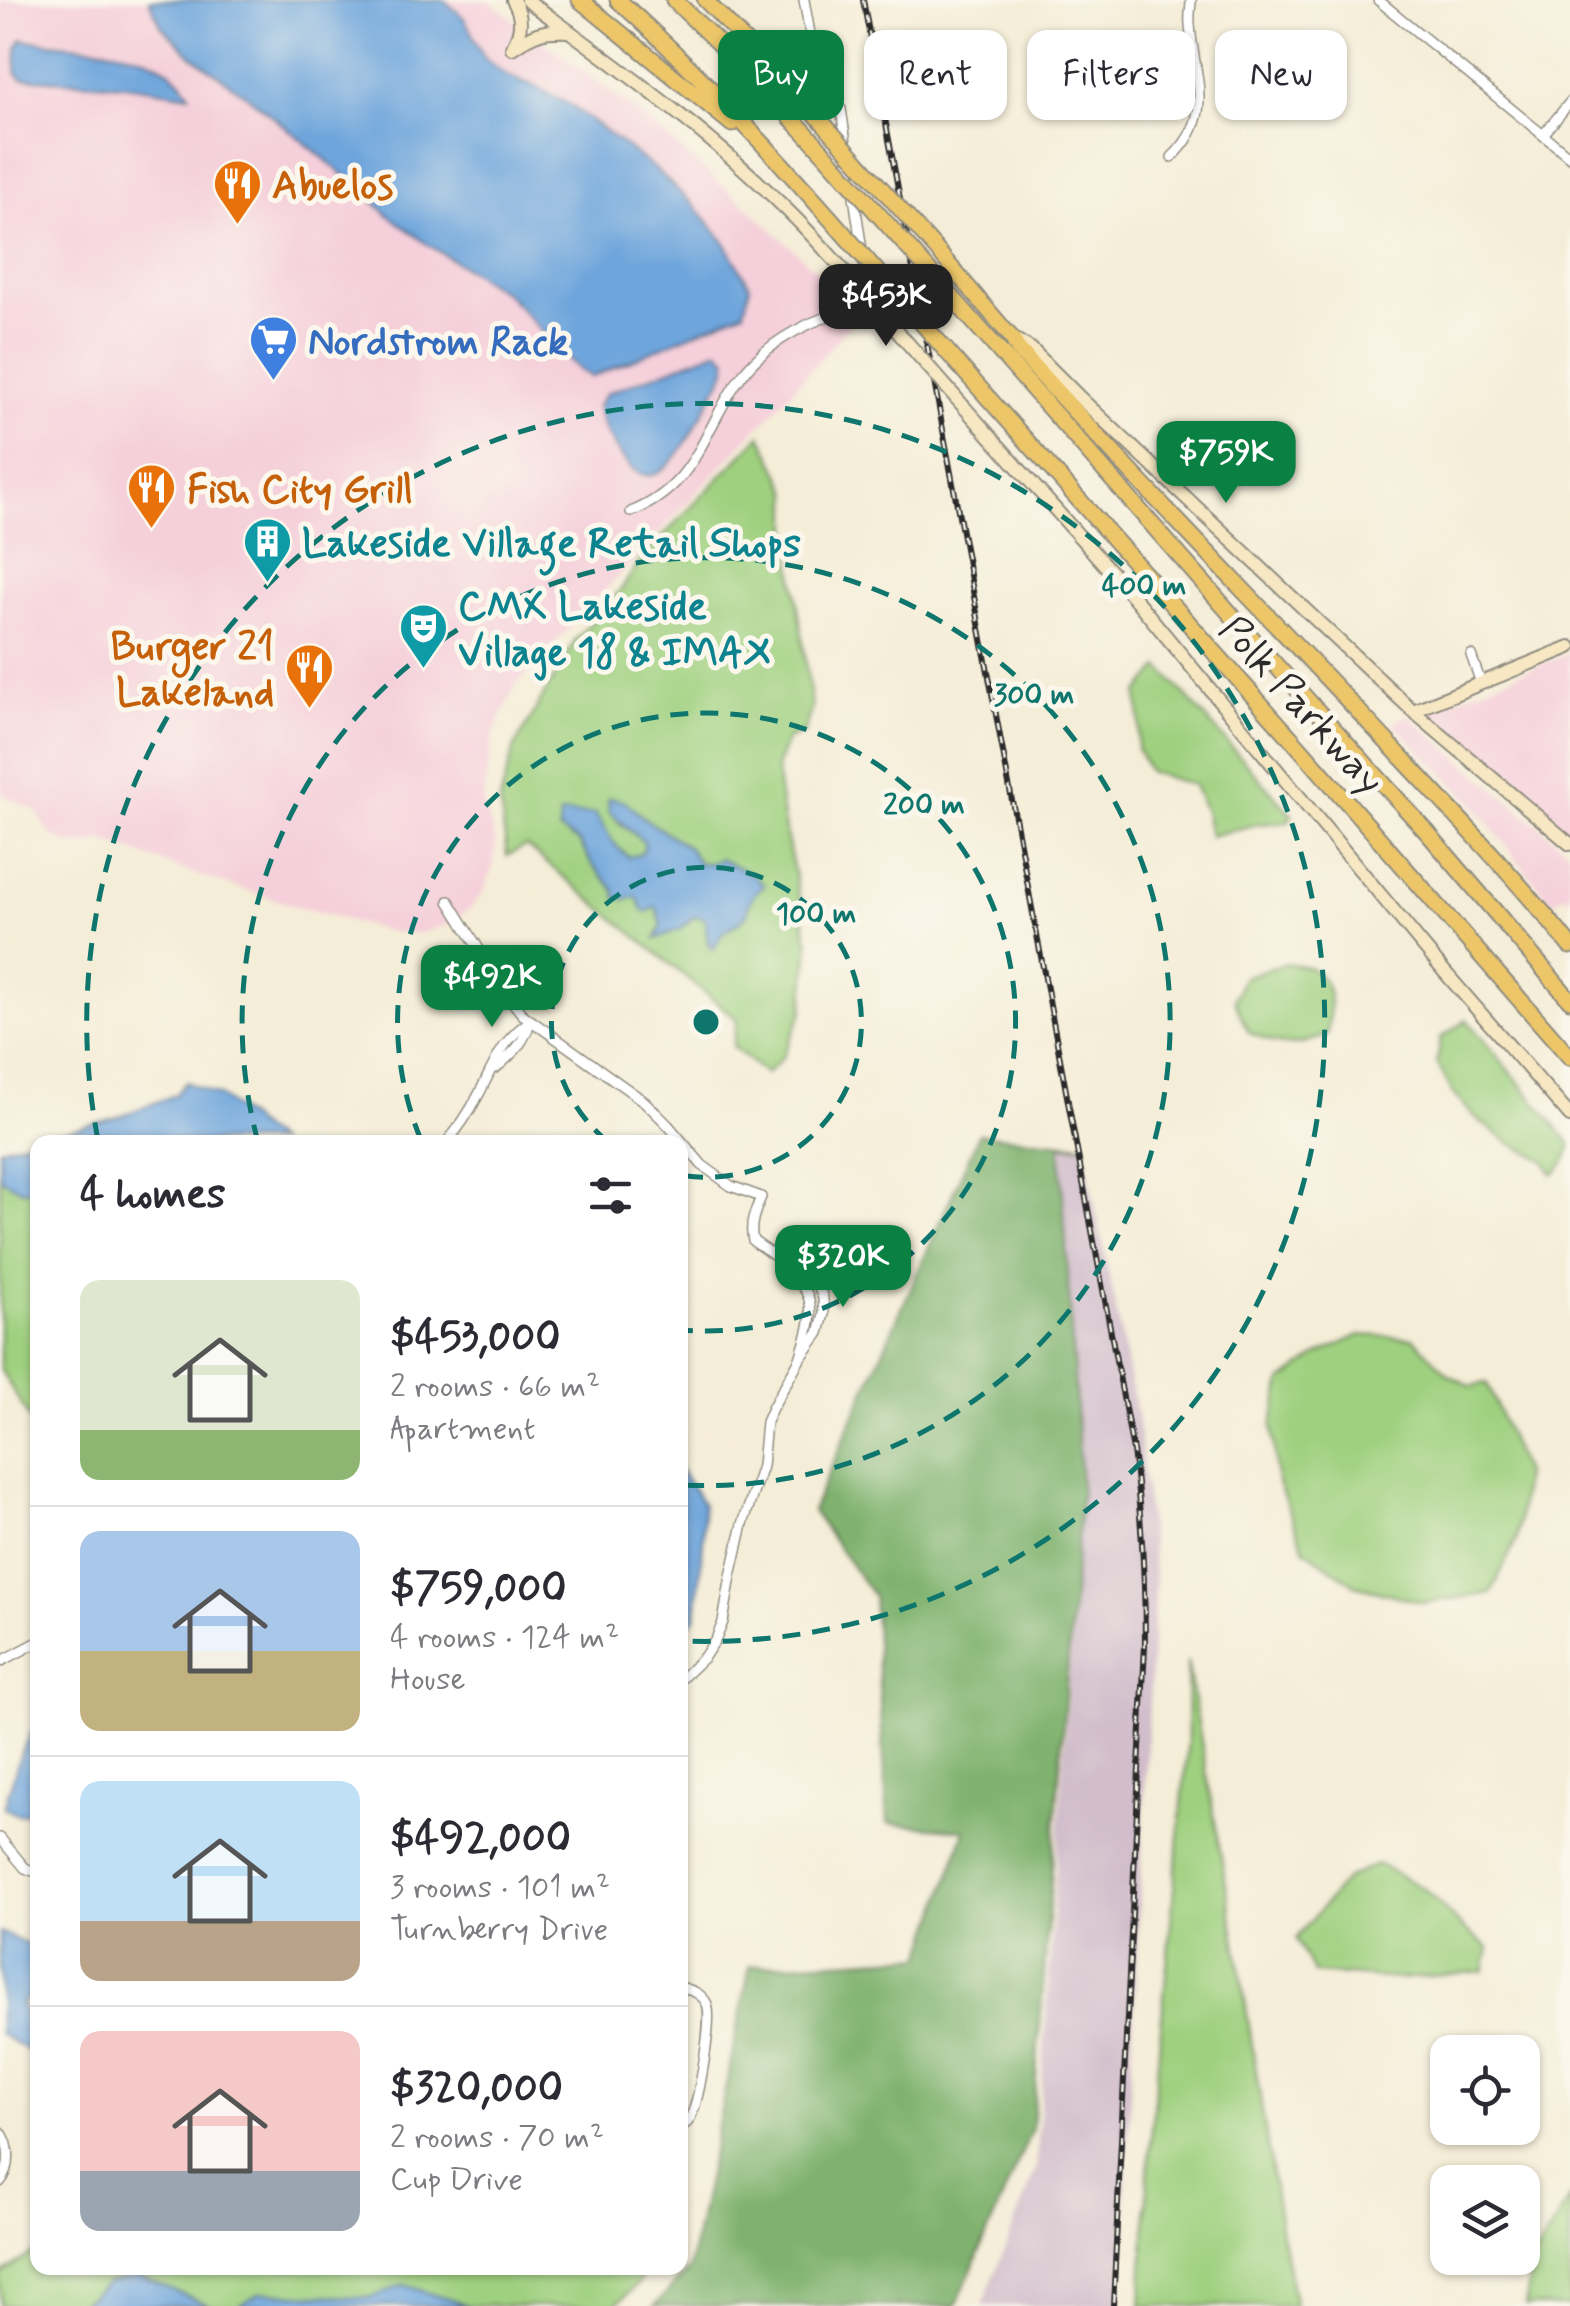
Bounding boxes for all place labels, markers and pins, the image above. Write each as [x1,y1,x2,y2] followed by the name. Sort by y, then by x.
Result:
[211,158,263,226] restaurant icon: Abuelos
[272,161,393,213] place label: Abuelos
[816,264,956,349] pin: $453K
[247,314,299,382] supermarket icon: Nordstrom Rack
[308,317,568,369] place label: Nordstrom Rack
[1156,421,1296,506] pin: $759K
[126,462,178,530] restaurant icon: Fish City Grill
[187,465,413,517] place label: Fish City Grill
[241,516,293,584] building icon: Lakeside Village Retail Shops
[302,519,801,576] place label: Lakeside Village Retail Shops
[458,582,772,681] place label: CMX Lakeside Village 18 & IMAX
[397,602,449,670] theatre icon: CMX Lakeside Village 18 & IMAX
[111,622,274,720] place label: Burger 21 Lakeland
[283,642,335,710] restaurant icon: Burger 21 Lakeland
[422,945,562,1030] pin: $492K
[688,1004,724,1040] centre of rings
[773,1225,913,1310] pin: $320K

